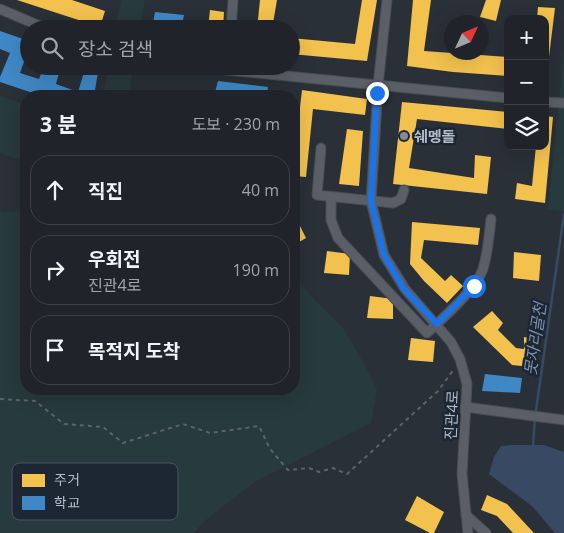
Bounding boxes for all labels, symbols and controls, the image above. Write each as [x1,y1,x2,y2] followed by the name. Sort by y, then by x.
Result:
[444,15,489,60] north arrow
[504,15,549,150] map controls
[504,15,549,60] button: +
[20,20,300,75] search box
[38,34,66,62] icon: search
[78,36,153,62] text: 장소 검색
[504,60,549,105] button: −
[366,82,389,105] route end
[504,105,549,150] button: layers
[40,110,77,138] text: 3 분
[192,113,280,135] text: 도보 · 230 m
[414,126,456,146] place label: 쉐멩돌
[398,130,410,142] marker: 쉐멩돌
[41,176,69,204] icon: ahead
[88,178,123,204] text: 직진
[242,179,279,201] text: 40 m
[88,246,140,272] text: 우회전
[41,256,69,284] icon: right
[233,259,279,281] text: 190 m
[88,274,141,296] text: 진관4로
[463,275,486,298] route start
[519,299,551,377] water label: 못자리골천
[41,336,69,364] icon: arrive
[88,338,180,364] text: 목적지 도착
[440,390,462,440] street label: 진관4로
[12,463,178,520] legend
[54,470,80,489] text: 주거
[54,493,80,512] text: 학교

